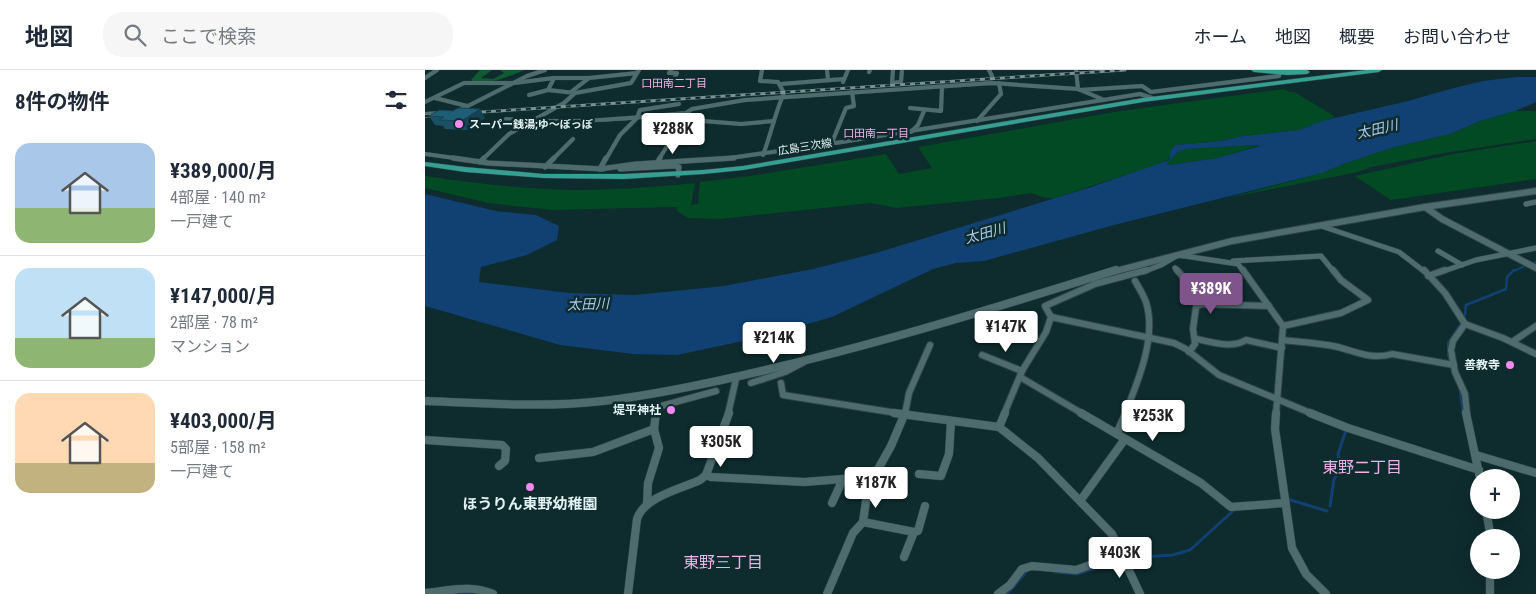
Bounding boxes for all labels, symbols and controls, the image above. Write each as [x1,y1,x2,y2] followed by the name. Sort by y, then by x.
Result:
[103,12,453,57] search box
[121,21,149,49] icon: search
[25,23,73,51] text: 地図
[161,25,256,48] text: ここで検索
[1194,26,1247,47] text: ホーム
[1275,26,1311,47] text: 地図
[1339,26,1375,47] text: 概要
[1403,26,1511,47] text: お問い合わせ
[641,77,707,90] district label: 口田南二丁目
[382,86,410,114] icon: filters
[15,90,110,114] text: 8件の物件
[638,112,708,155] pin: ¥288K
[1355,116,1401,142] water label: 太田川
[453,118,465,130] marker: スーパー銭湯;ゆ～ぽっぽ
[469,118,593,131] place label: スーパー銭湯;ゆ～ぽっぽ
[653,119,693,138] text: ¥288K
[843,127,909,140] district label: 口田南一丁目
[777,136,833,158] street label: 広島三次線
[170,159,277,183] text: ¥389,000/月
[55,163,115,223] icon: home
[170,188,266,207] text: 4部屋 · 140 m²
[170,212,234,231] text: 一戸建て
[963,219,1009,246] water label: 太田川
[1176,272,1246,315] pin: ¥389K
[1191,279,1231,298] text: ¥389K
[170,284,277,308] text: ¥147,000/月
[55,288,115,348] icon: home
[567,295,611,313] water label: 太田川
[971,310,1041,353] pin: ¥147K
[170,313,258,332] text: 2部屋 · 78 m²
[986,317,1026,336] text: ¥147K
[739,322,809,364] pin: ¥214K
[754,328,794,347] text: ¥214K
[170,337,250,356] text: マンション
[1464,358,1500,372] place label: 善教寺
[1504,359,1516,371] marker: 善教寺
[1118,400,1188,442] pin: ¥253K
[613,403,661,417] place label: 堤平神社
[665,404,677,416] marker: 堤平神社
[1133,406,1173,425] text: ¥253K
[170,409,277,433] text: ¥403,000/月
[55,413,115,473] icon: home
[686,426,756,468] pin: ¥305K
[701,432,741,451] text: ¥305K
[170,438,266,457] text: 5部屋 · 158 m²
[1322,458,1402,477] district label: 東野二丁目
[170,462,234,481] text: 一戸建て
[841,466,911,509] pin: ¥187K
[1470,469,1520,579] map controls
[1470,469,1520,519] button: +
[856,473,896,492] text: ¥187K
[524,481,536,493] marker: ほうりん東野幼稚園
[462,495,598,513] place label: ほうりん東野幼稚園
[1470,529,1520,579] button: −
[1085,536,1155,579] pin: ¥403K
[1100,543,1140,562] text: ¥403K
[683,553,763,572] district label: 東野三丁目

